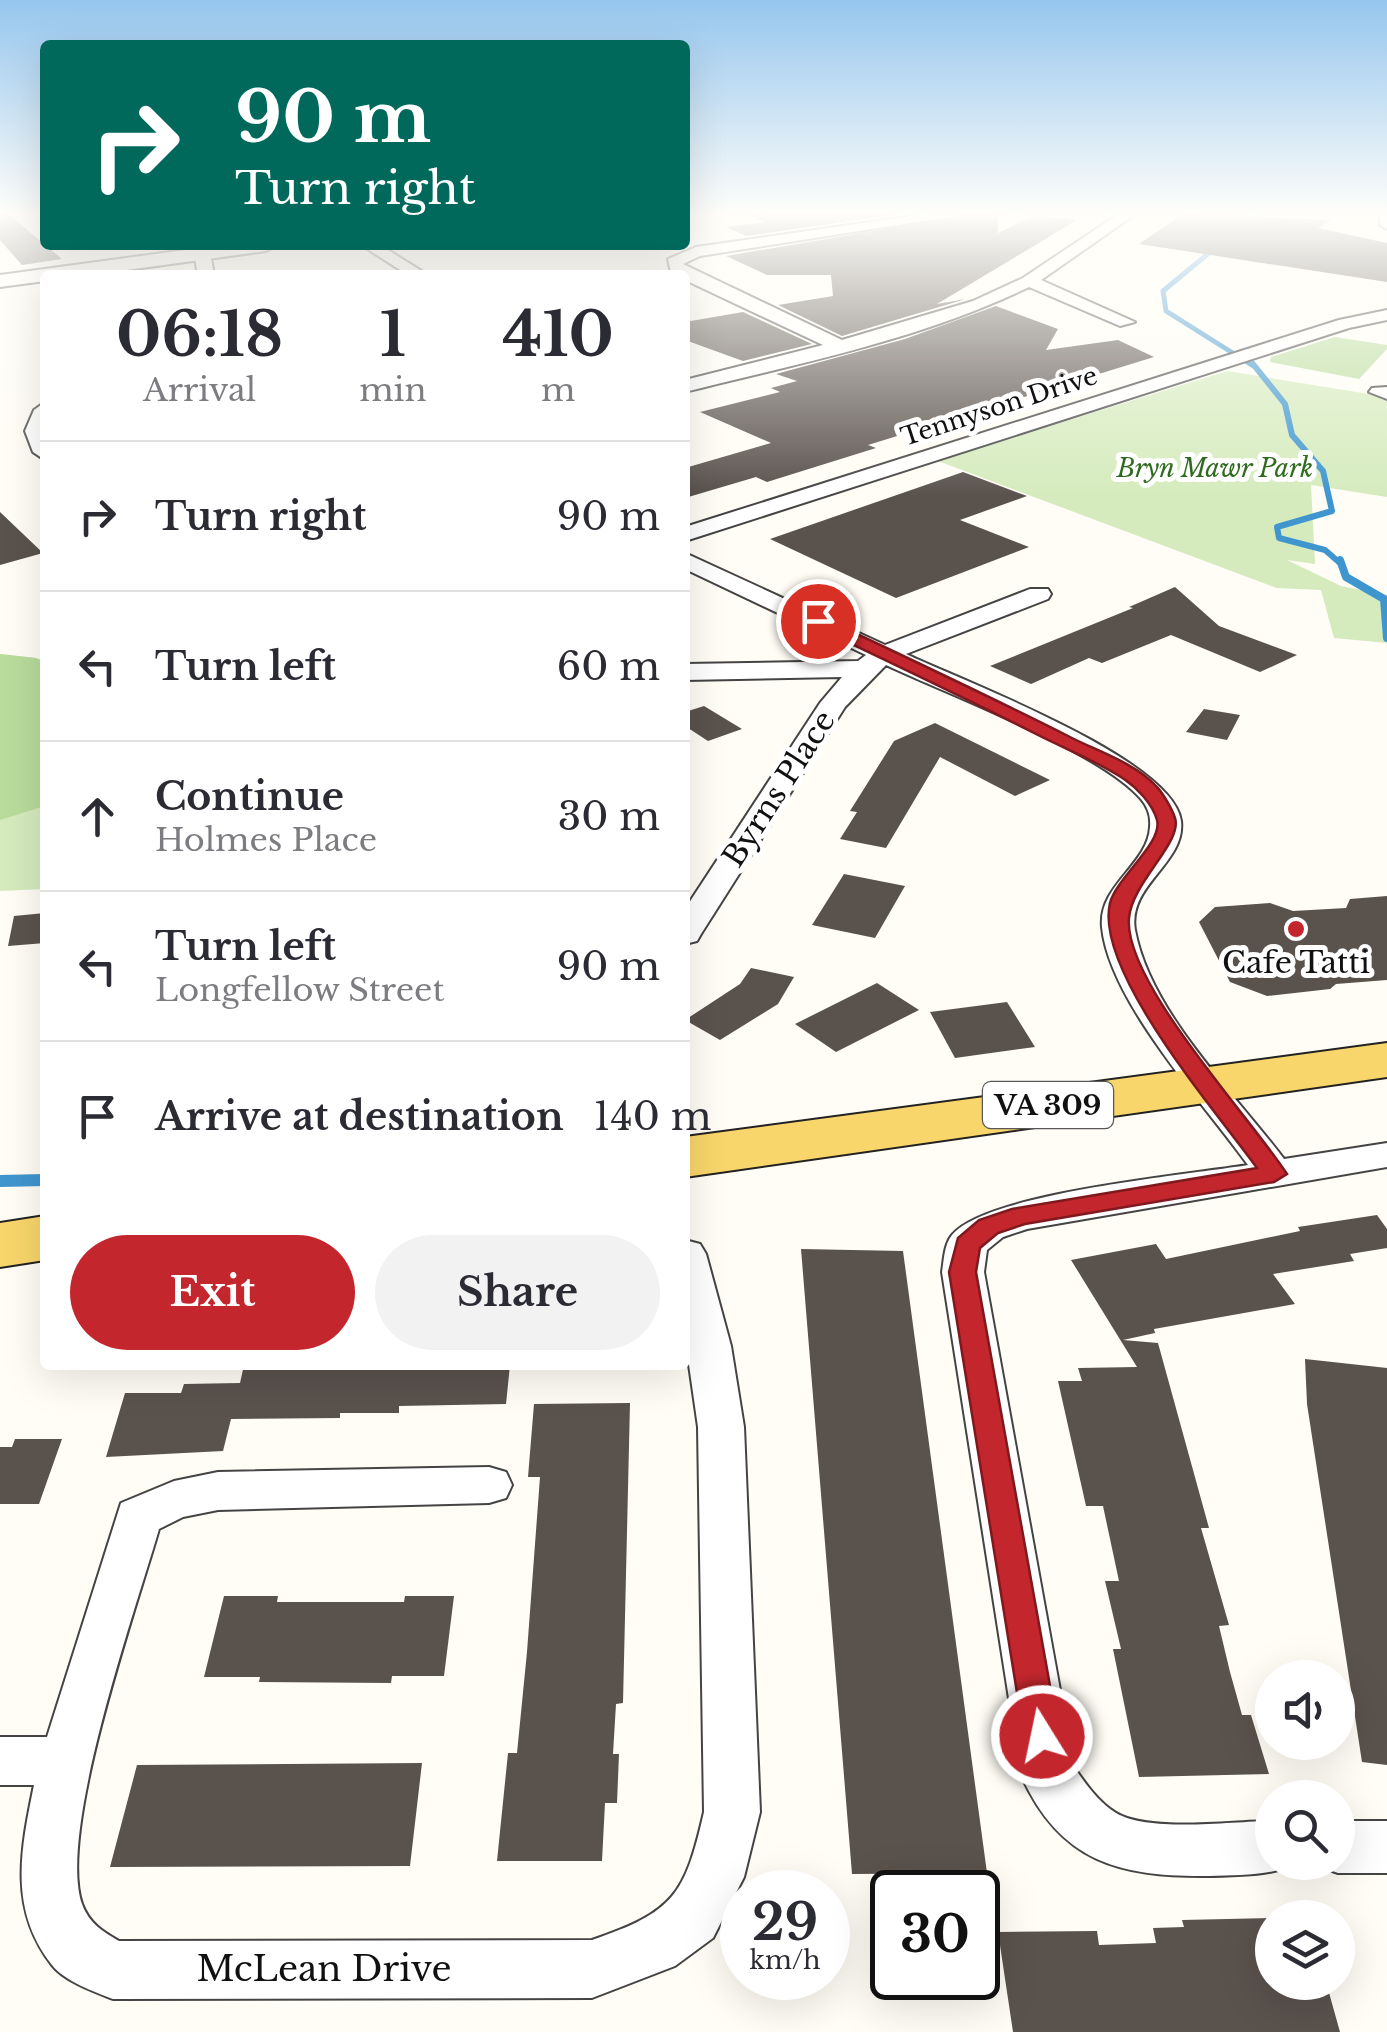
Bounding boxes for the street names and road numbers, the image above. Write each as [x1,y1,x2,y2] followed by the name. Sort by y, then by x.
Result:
[897,360,1101,453] street label: Tennyson Drive
[714,704,843,874] street label: Byrns Place
[983,1082,1113,1128] road number: VA 309
[196,1947,452,1990] street label: McLean Drive

